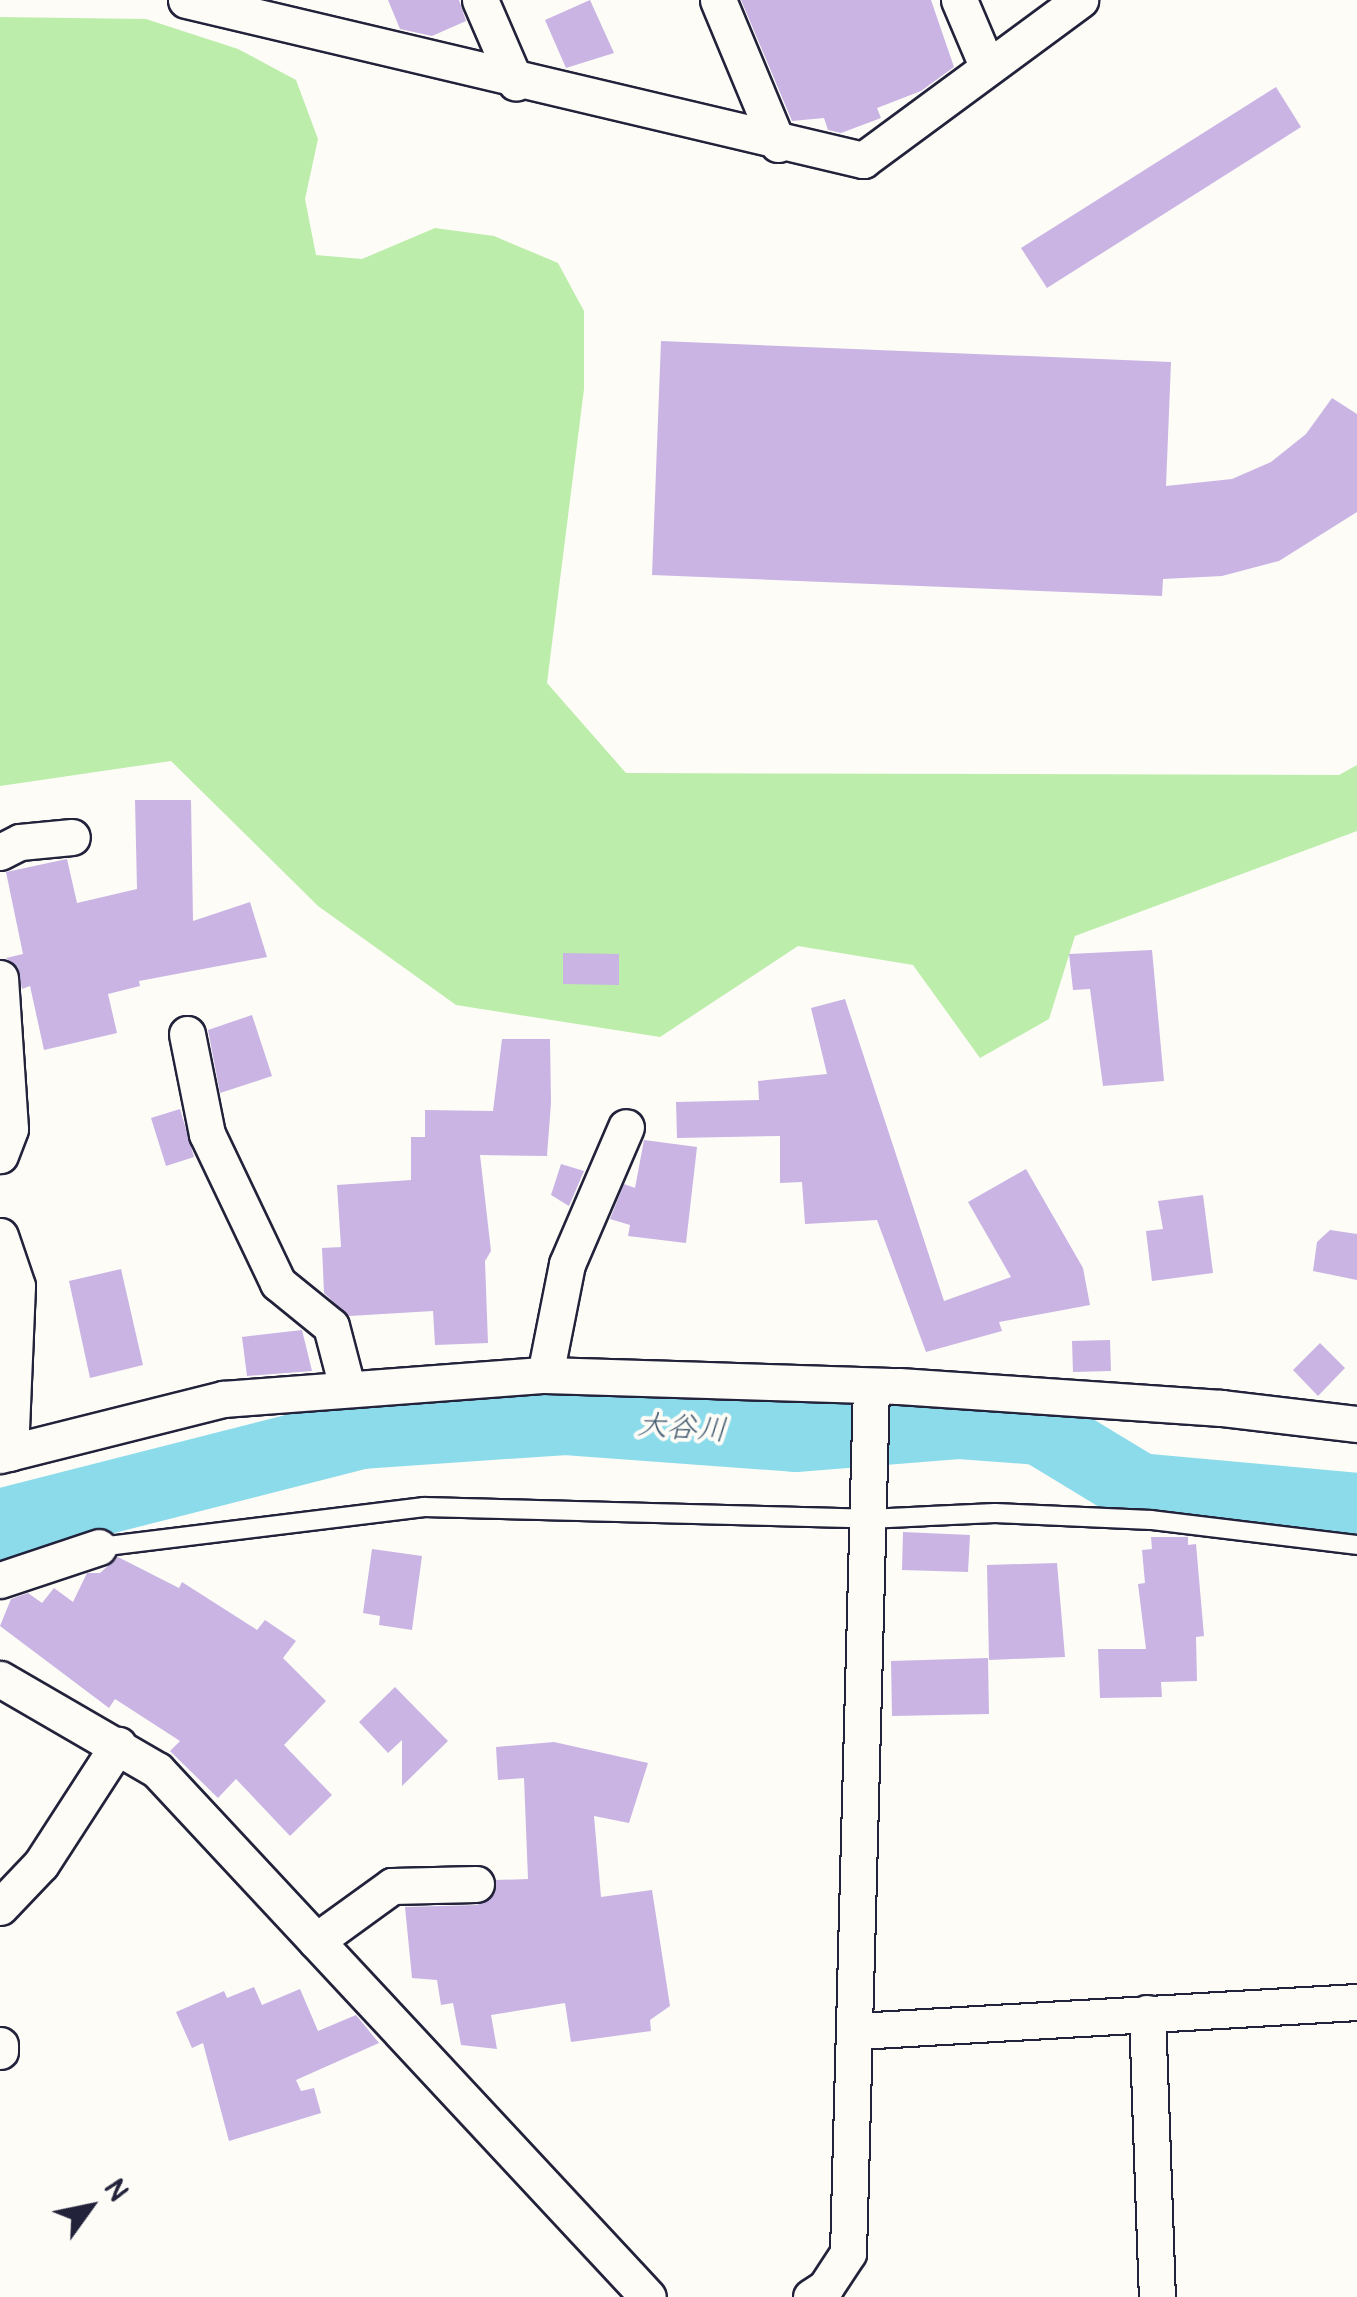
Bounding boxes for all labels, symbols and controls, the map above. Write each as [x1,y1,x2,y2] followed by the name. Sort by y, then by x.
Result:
[636,1407,728,1449] water label: 大谷川
[40,2157,140,2257] north arrow
[96,2173,135,2208] text: N

